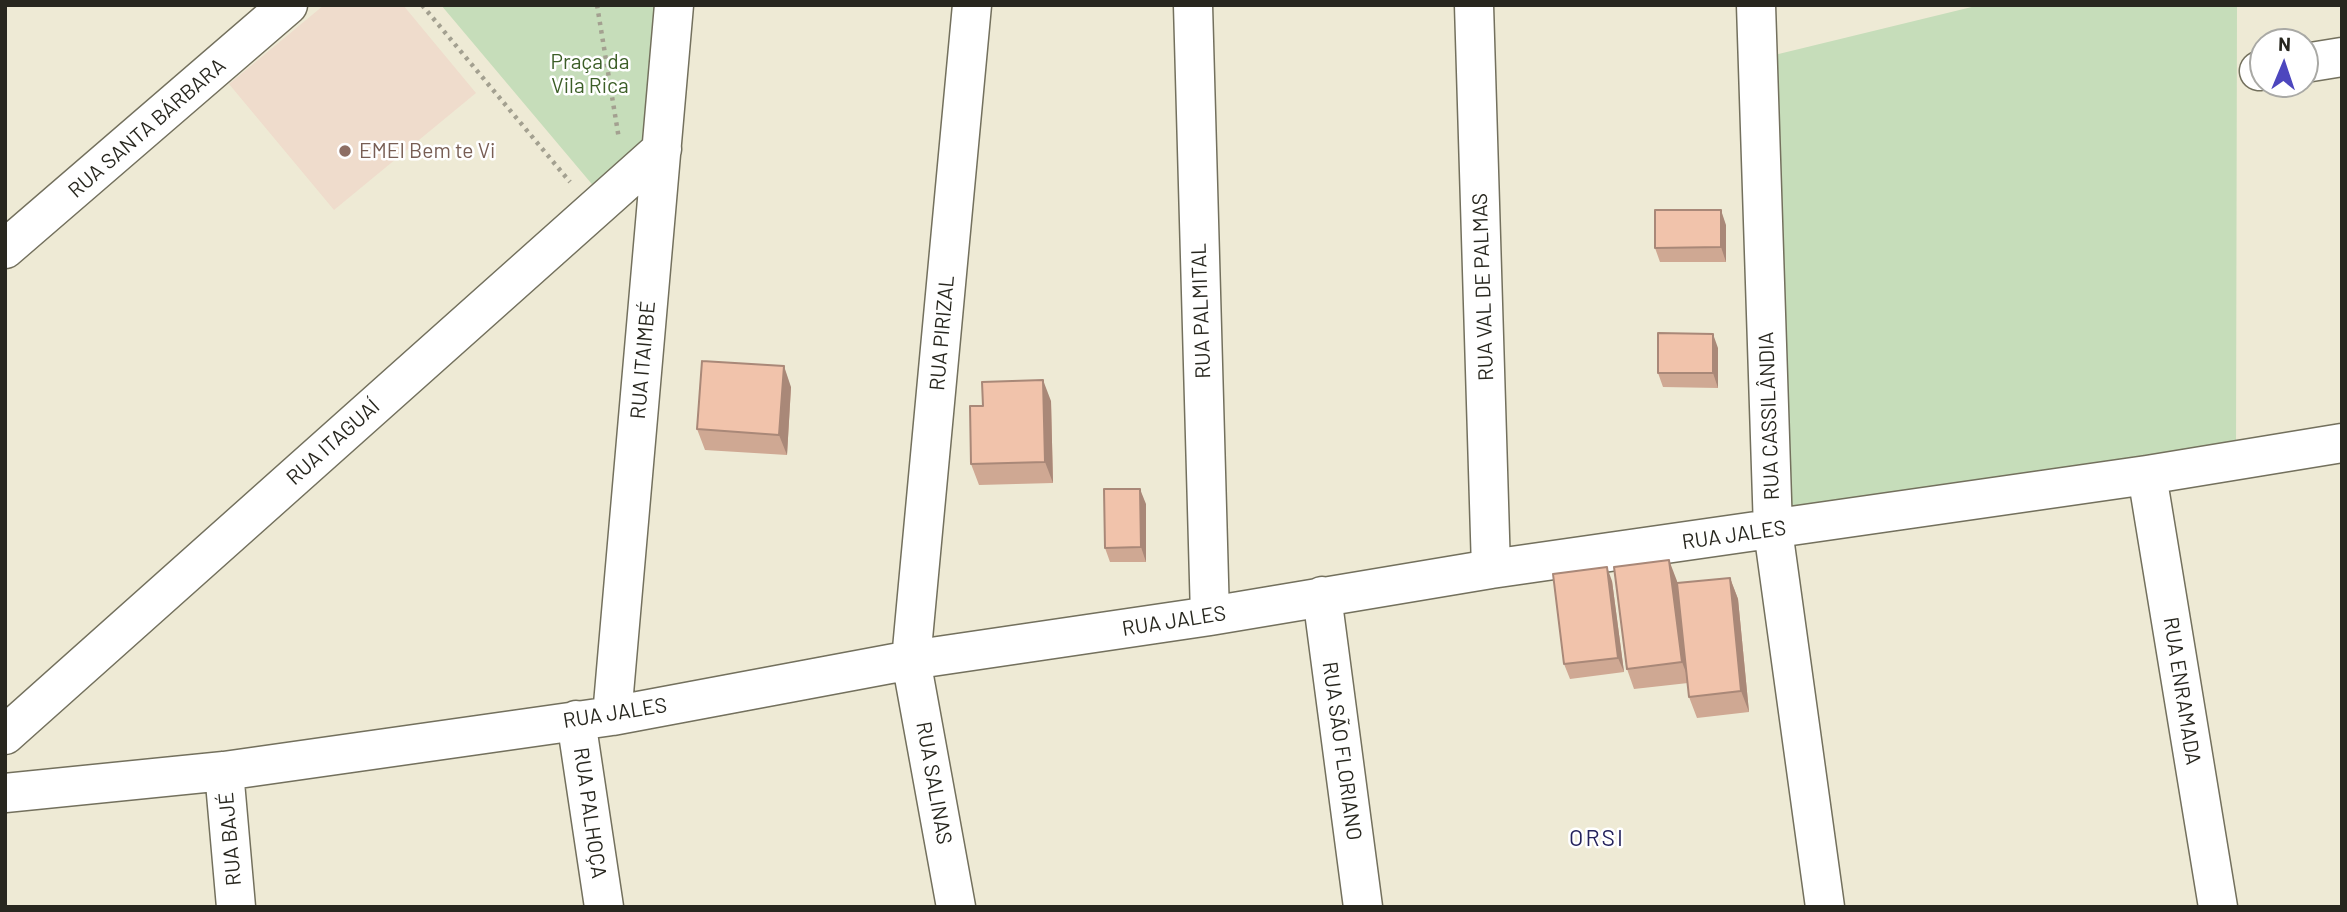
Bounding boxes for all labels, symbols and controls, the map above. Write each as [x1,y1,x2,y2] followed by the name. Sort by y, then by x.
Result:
[2249,28,2319,98] north arrow
[2278,32,2291,55] text: N
[551,49,629,99] park label: Praça da Vila Rica
[63,53,231,203] street label: RUA SANTA BÁRBARA
[359,138,495,164] place label: EMEI Bem te Vi
[337,143,353,159] marker: EMEI Bem te Vi
[1467,192,1499,382] street label: RUA VAL DE PALMAS
[1186,243,1216,379] street label: RUA PALMITAL
[924,274,960,392] street label: RUA PIRIZAL
[625,300,661,420] street label: RUA ITAIMBÉ
[1753,331,1785,501] street label: RUA CASSILÂNDIA
[281,394,385,490] street label: RUA ITAGUAÍ
[1680,515,1788,555] street label: RUA JALES
[1120,600,1228,642] street label: RUA JALES
[2158,615,2206,767] street label: RUA ENRAMADA
[1317,660,1367,842] street label: RUA SÃO FLORIANO
[561,692,669,734] street label: RUA JALES
[911,720,957,846] street label: RUA SALINAS
[568,746,612,880] street label: RUA PALHOÇA
[213,791,247,887] street label: RUA BAJÉ
[1570,824,1624,852] district label: ORSI

